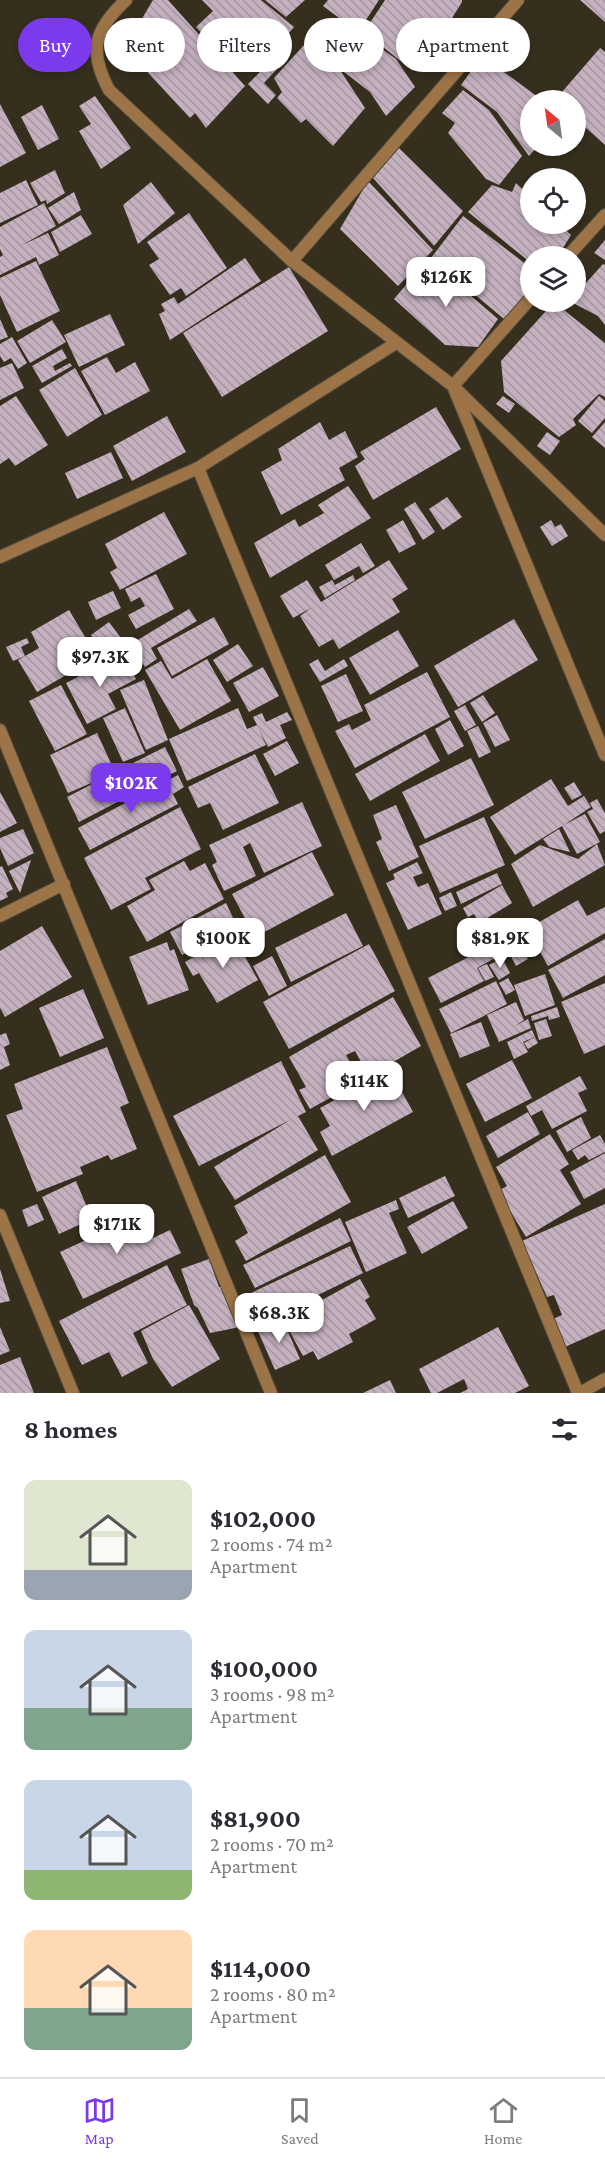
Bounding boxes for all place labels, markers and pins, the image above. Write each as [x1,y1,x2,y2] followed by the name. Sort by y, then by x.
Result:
[404,257,488,308] pin: $126K
[51,637,149,688] pin: $97.3K
[89,763,173,814] pin: $102K
[181,918,265,969] pin: $100K
[451,918,549,969] pin: $81.9K
[322,1061,406,1112] pin: $114K
[75,1204,159,1255] pin: $171K
[230,1293,328,1344] pin: $68.3K

